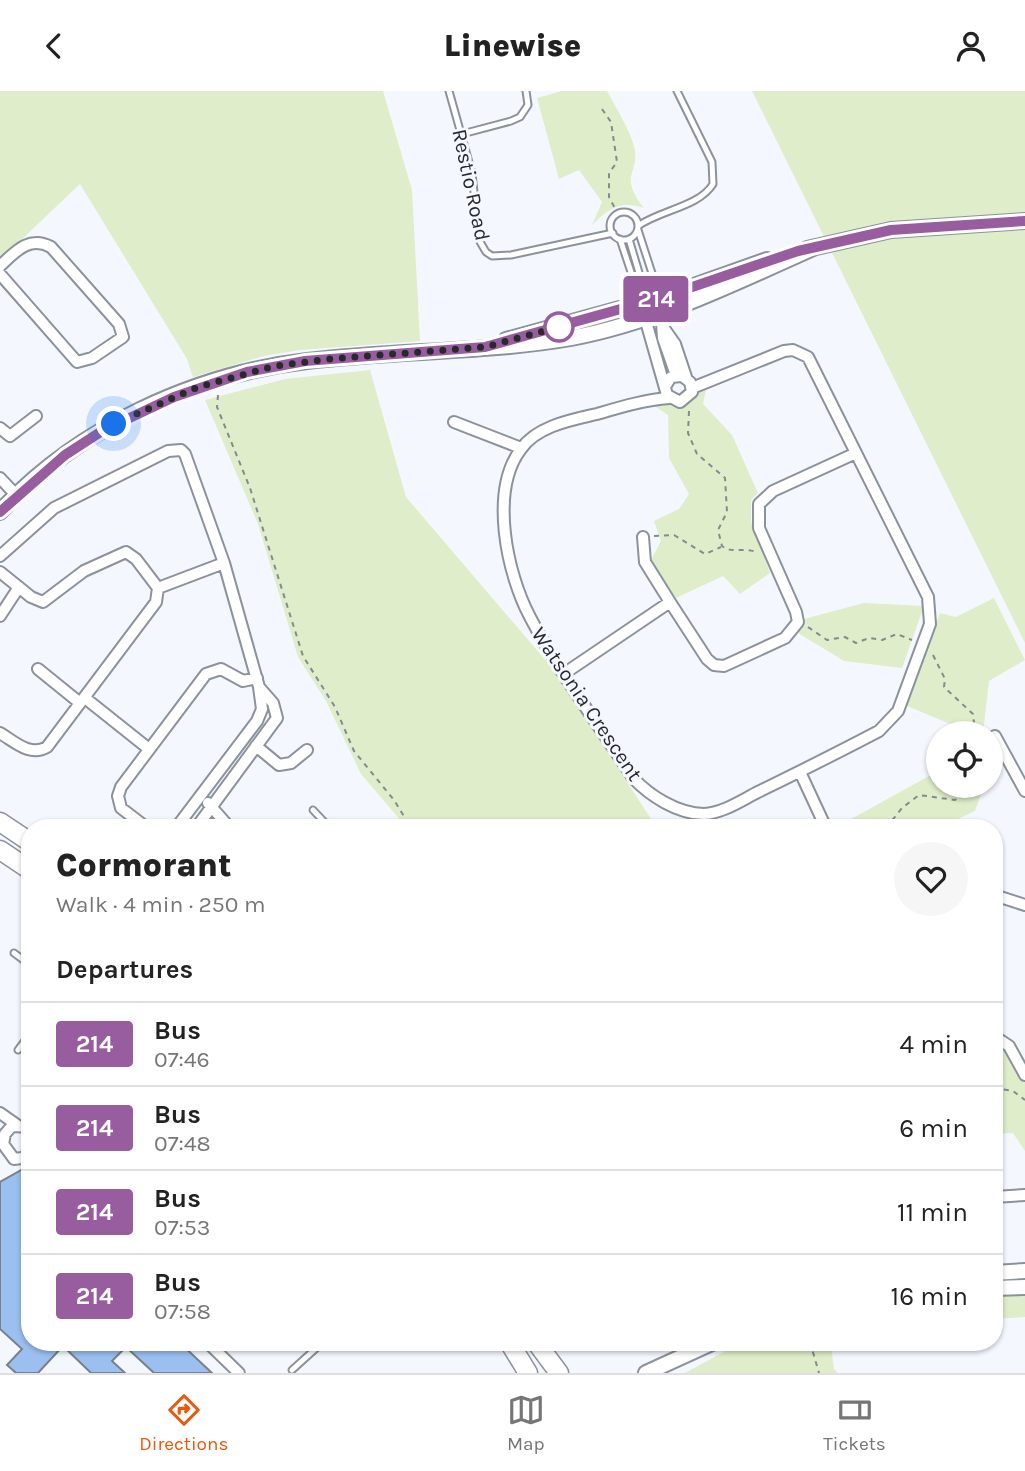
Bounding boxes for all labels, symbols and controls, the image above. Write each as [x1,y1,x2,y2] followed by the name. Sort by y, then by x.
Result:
[35,27,73,65] icon: back
[444,27,581,64] text: Linewise
[952,27,990,65] icon: person
[447,127,495,243] street label: Restio Road
[616,276,696,322] line badge: 214
[637,285,675,313] text: 214
[544,312,574,342] unlabelled marker
[96,406,131,441] your location
[527,623,647,785] street label: Watsonia Crescent
[926,721,1003,798] map controls
[926,721,1003,798] button: locate
[894,842,968,916] button: heart
[56,846,232,884] text: Cormorant
[56,891,265,918] text: Walk · 4 min · 250 m
[56,954,193,985] text: Departures
[154,1015,201,1046] text: Bus
[900,1029,968,1060] text: 4 min
[76,1030,113,1058] text: 214
[154,1046,210,1073] text: 07:46
[154,1099,201,1130] text: Bus
[899,1113,968,1144] text: 6 min
[76,1114,113,1142] text: 214
[154,1130,211,1157] text: 07:48
[154,1183,201,1214] text: Bus
[897,1197,968,1228] text: 11 min
[76,1198,113,1226] text: 214
[154,1214,210,1241] text: 07:53
[154,1267,201,1298] text: Bus
[891,1281,968,1312] text: 16 min
[76,1282,113,1310] text: 214
[154,1298,211,1325] text: 07:58
[139,1391,228,1455] tab: Directions
[507,1391,545,1455] tab: Map
[823,1391,886,1455] tab: Tickets

